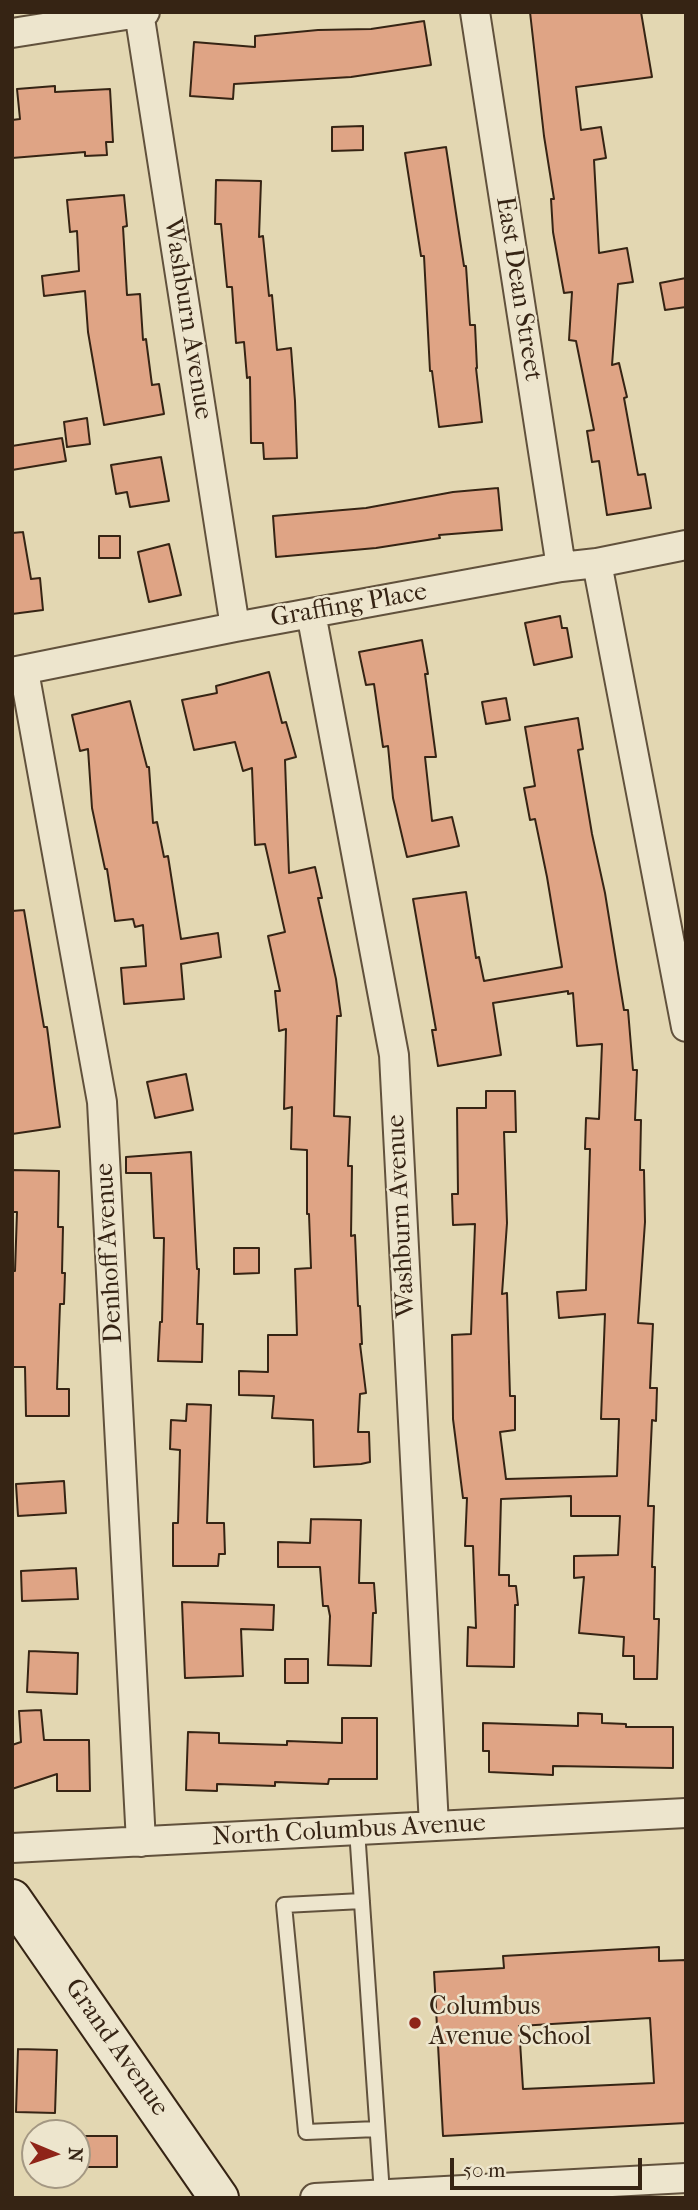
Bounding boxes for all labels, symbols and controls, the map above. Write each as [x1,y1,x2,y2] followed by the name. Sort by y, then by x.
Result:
[488,195,548,383] street label: East Dean Street
[156,216,218,422] street label: Washburn Avenue
[269,577,429,635] street label: Graffing Place
[381,1114,423,1318] street label: Washburn Avenue
[90,1162,130,1344] street label: Denhoff Avenue
[211,1808,487,1854] street label: North Columbus Avenue
[57,1973,175,2123] street label: Grand Avenue
[429,1992,591,2054] place label: Columbus Avenue School
[407,2015,423,2031] marker: Columbus Avenue School
[21,2119,91,2189] north arrow
[453,2144,646,2188] scale bar
[64,2147,86,2162] text: N
[463,2158,506,2182] text: 50 m

